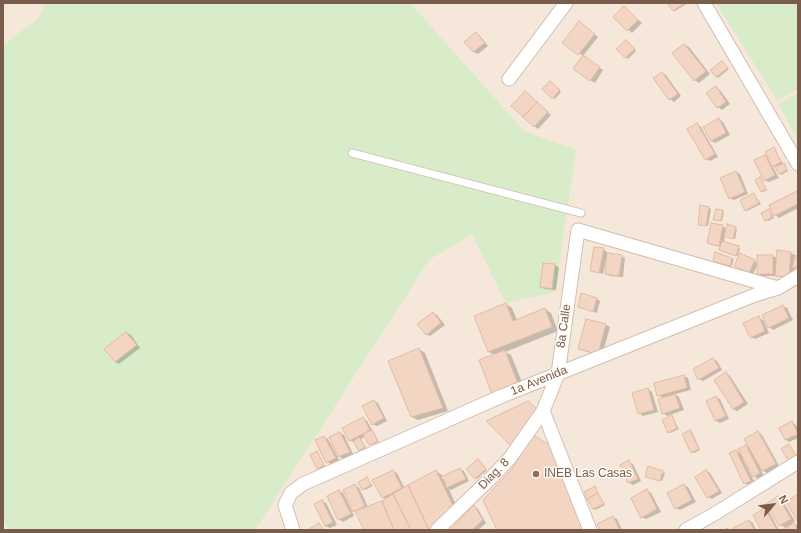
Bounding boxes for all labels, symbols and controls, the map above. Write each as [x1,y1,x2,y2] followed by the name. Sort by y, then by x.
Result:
[554,303,574,349] street label: 8a Calle
[509,363,569,399] street label: 1a Avenida
[476,455,512,493] street label: Diag. 8
[544,467,632,481] place label: INEB Las Casas
[531,469,541,479] marker: INEB Las Casas
[753,485,793,525] north arrow
[776,493,791,506] text: N

